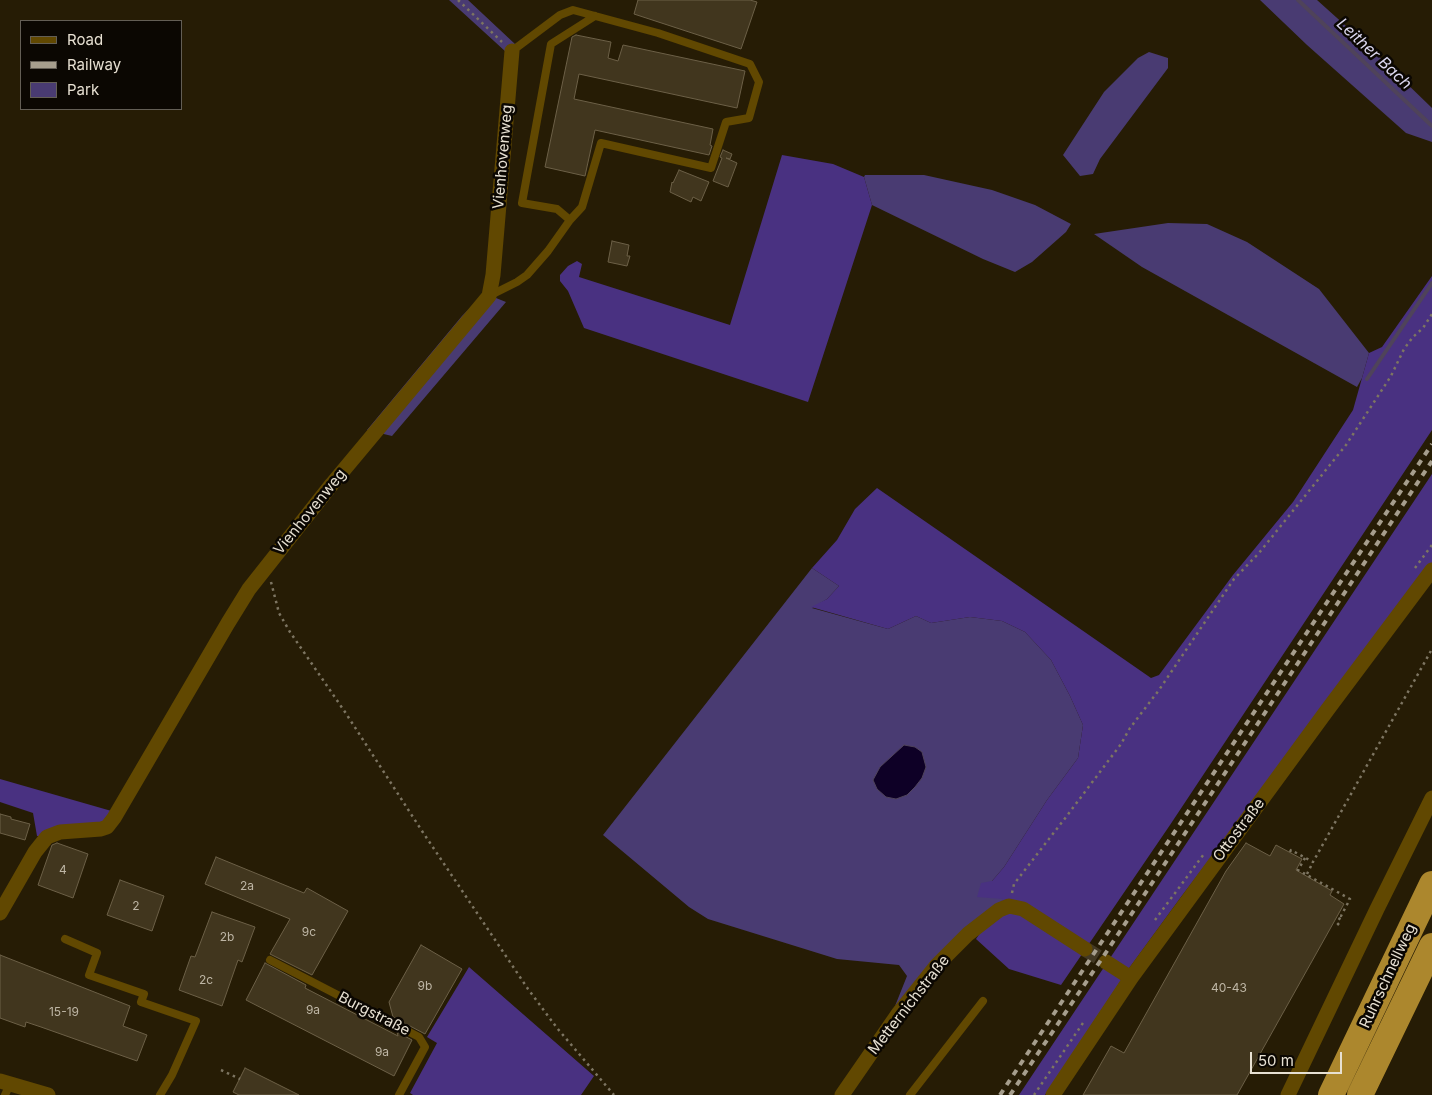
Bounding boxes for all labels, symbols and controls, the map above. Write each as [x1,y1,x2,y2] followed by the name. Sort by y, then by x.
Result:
[1333,14,1415,94] water label: Leither Bach
[20,20,182,110] legend
[67,30,103,49] text: Road
[67,55,121,74] text: Railway
[67,80,99,99] text: Park
[489,104,517,210] street label: Vienhovenweg
[270,466,350,558] street label: Vienhovenweg
[1209,795,1269,865] street label: Ottostraße
[59,863,67,877] house number: 4
[240,879,254,893] house number: 2a
[132,899,140,913] house number: 2
[1356,921,1420,1031] street label: Ruhrschnellweg
[302,925,316,939] house number: 9c
[220,930,234,944] house number: 2b
[865,952,953,1058] street label: Metternichstraße
[199,973,213,987] house number: 2c
[418,979,432,993] house number: 9b
[1211,981,1247,995] house number: 40-43
[335,988,413,1040] street label: Burgstraße
[306,1003,320,1017] house number: 9a
[49,1005,79,1019] house number: 15-19
[1252,1042,1344,1074] scale bar
[375,1045,389,1059] house number: 9a
[1258,1051,1294,1070] text: 50 m

